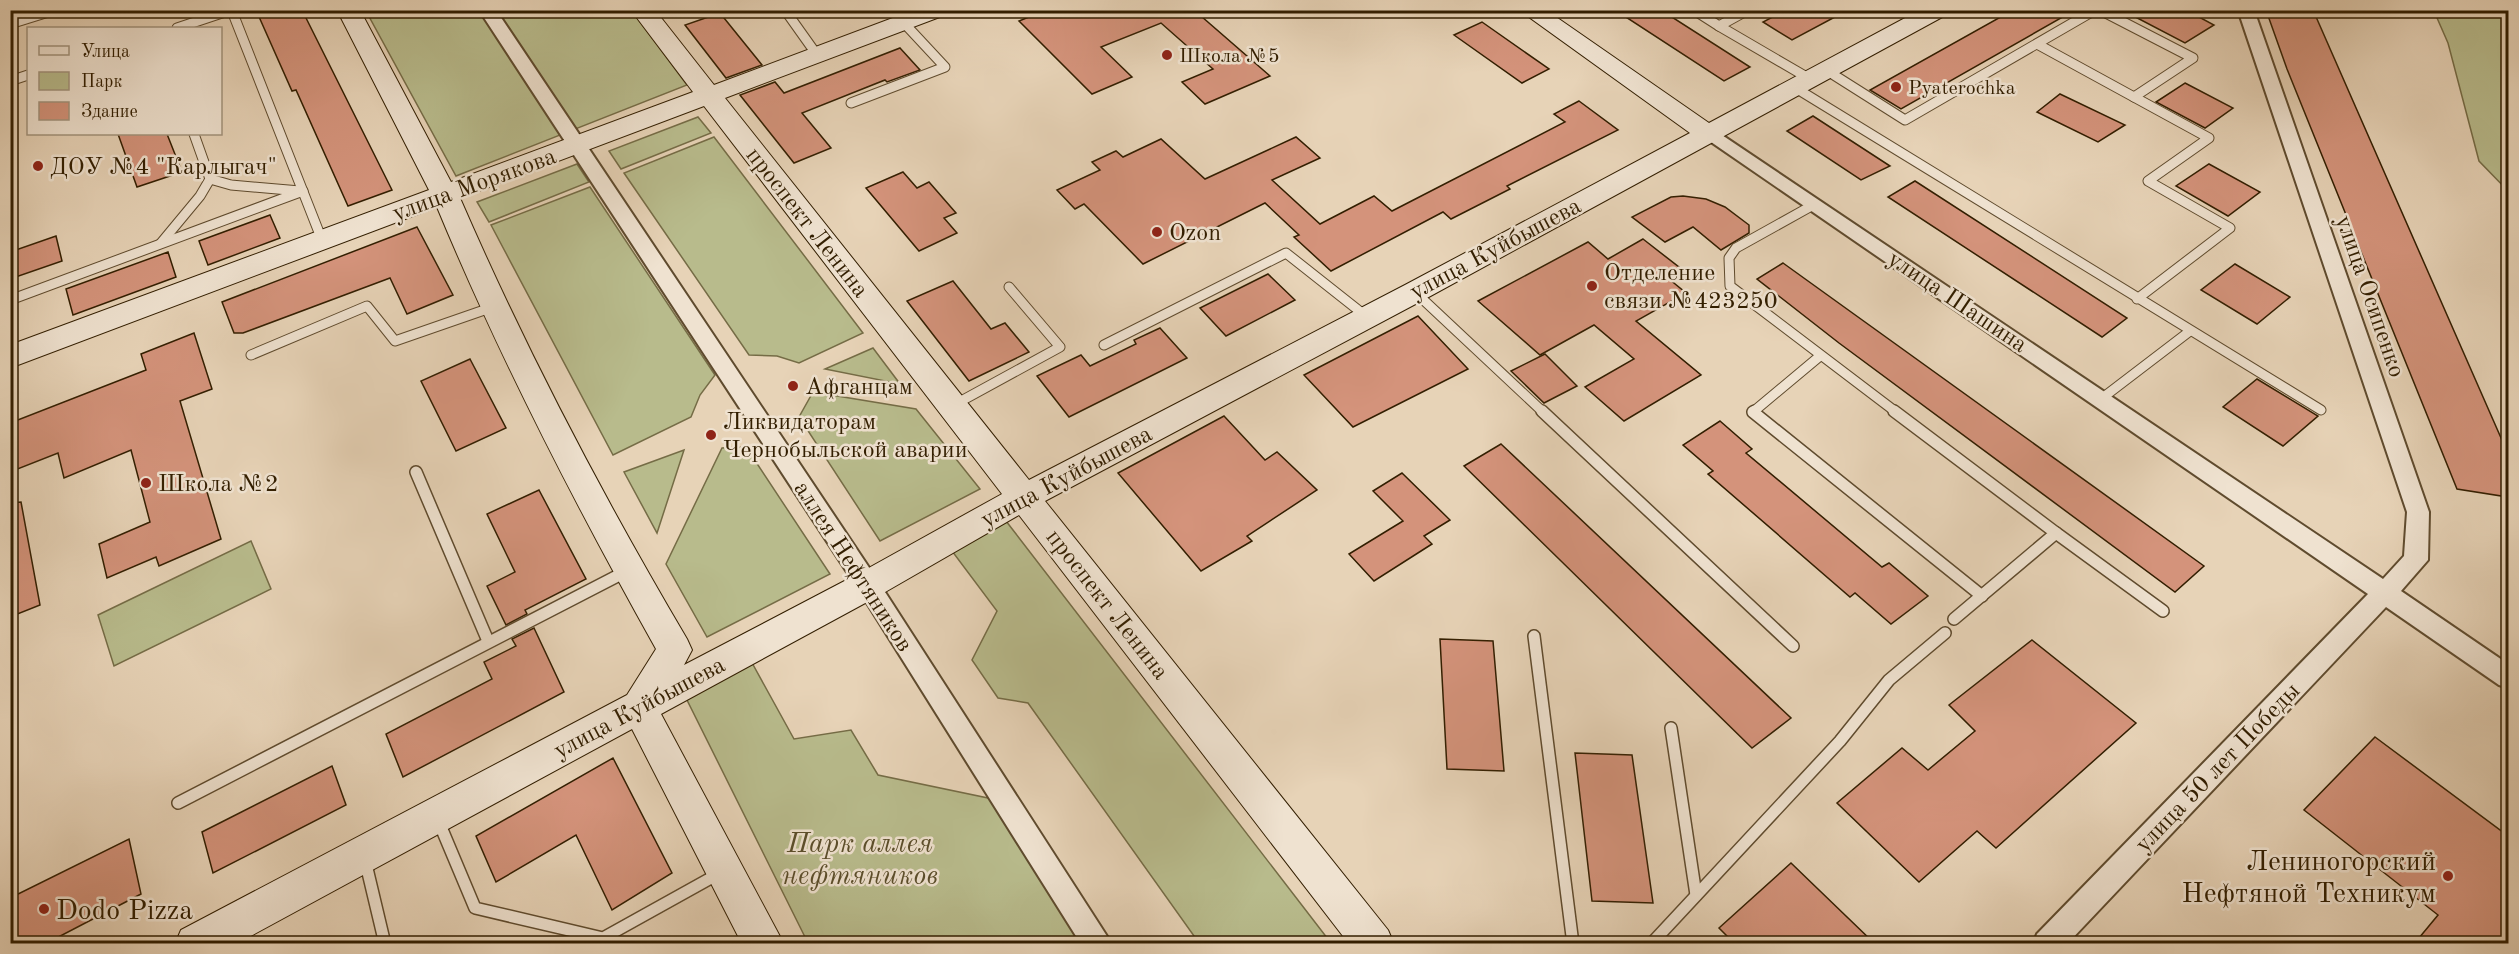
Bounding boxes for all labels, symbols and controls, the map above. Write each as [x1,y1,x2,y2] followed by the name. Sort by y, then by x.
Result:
[27,27,222,135] legend
[81,43,130,61] text: Улица
[1179,47,1280,67] place label: Школа №5
[1160,48,1174,62] marker: Школа №5
[81,73,122,91] text: Парк
[1908,79,2016,99] place label: Pyaterochka
[1889,80,1903,94] marker: Pyaterochka
[81,103,138,121] text: Здание
[741,144,872,303] street label: проспект Ленина
[390,145,560,227] street label: улица Морякова
[50,156,277,180] place label: ДОУ №4 "Карлыгач"
[31,159,45,173] marker: ДОУ №4 "Карлыгач"
[1406,194,1586,305] street label: улица Куйбышева
[2330,213,2408,381] street label: улица Осипенко
[1169,222,1221,246] place label: Ozon
[1150,225,1164,239] marker: Ozon
[1883,247,2031,358] street label: улица Шашина
[1604,262,1778,314] place label: Отделение связи №423250
[1585,279,1599,293] marker: Отделение связи №423250
[805,376,913,400] place label: Афганцам
[786,379,800,393] marker: Афганцам
[723,411,968,463] place label: Ликвидаторам Чернобыльской аварии
[977,422,1157,533] street label: улица Куйбышева
[704,428,718,442] marker: Ликвидаторам Чернобыльской аварии
[158,473,279,497] place label: Школа №2
[139,476,153,490] marker: Школа №2
[788,478,916,656] street label: аллея Нефтяников
[1041,526,1172,685] street label: проспект Ленина
[550,653,730,764] street label: улица Куйбышева
[2132,679,2305,858] street label: улица 50 лет Победы
[782,831,938,891] park label: Парк аллея нефтяников
[2182,849,2436,909] place label: Лениногорский Нефтяной Техникум
[2441,869,2455,883] marker: Лениногорский Нефтяной Техникум
[56,898,193,926] place label: Dodo Pizza
[37,902,51,916] marker: Dodo Pizza

